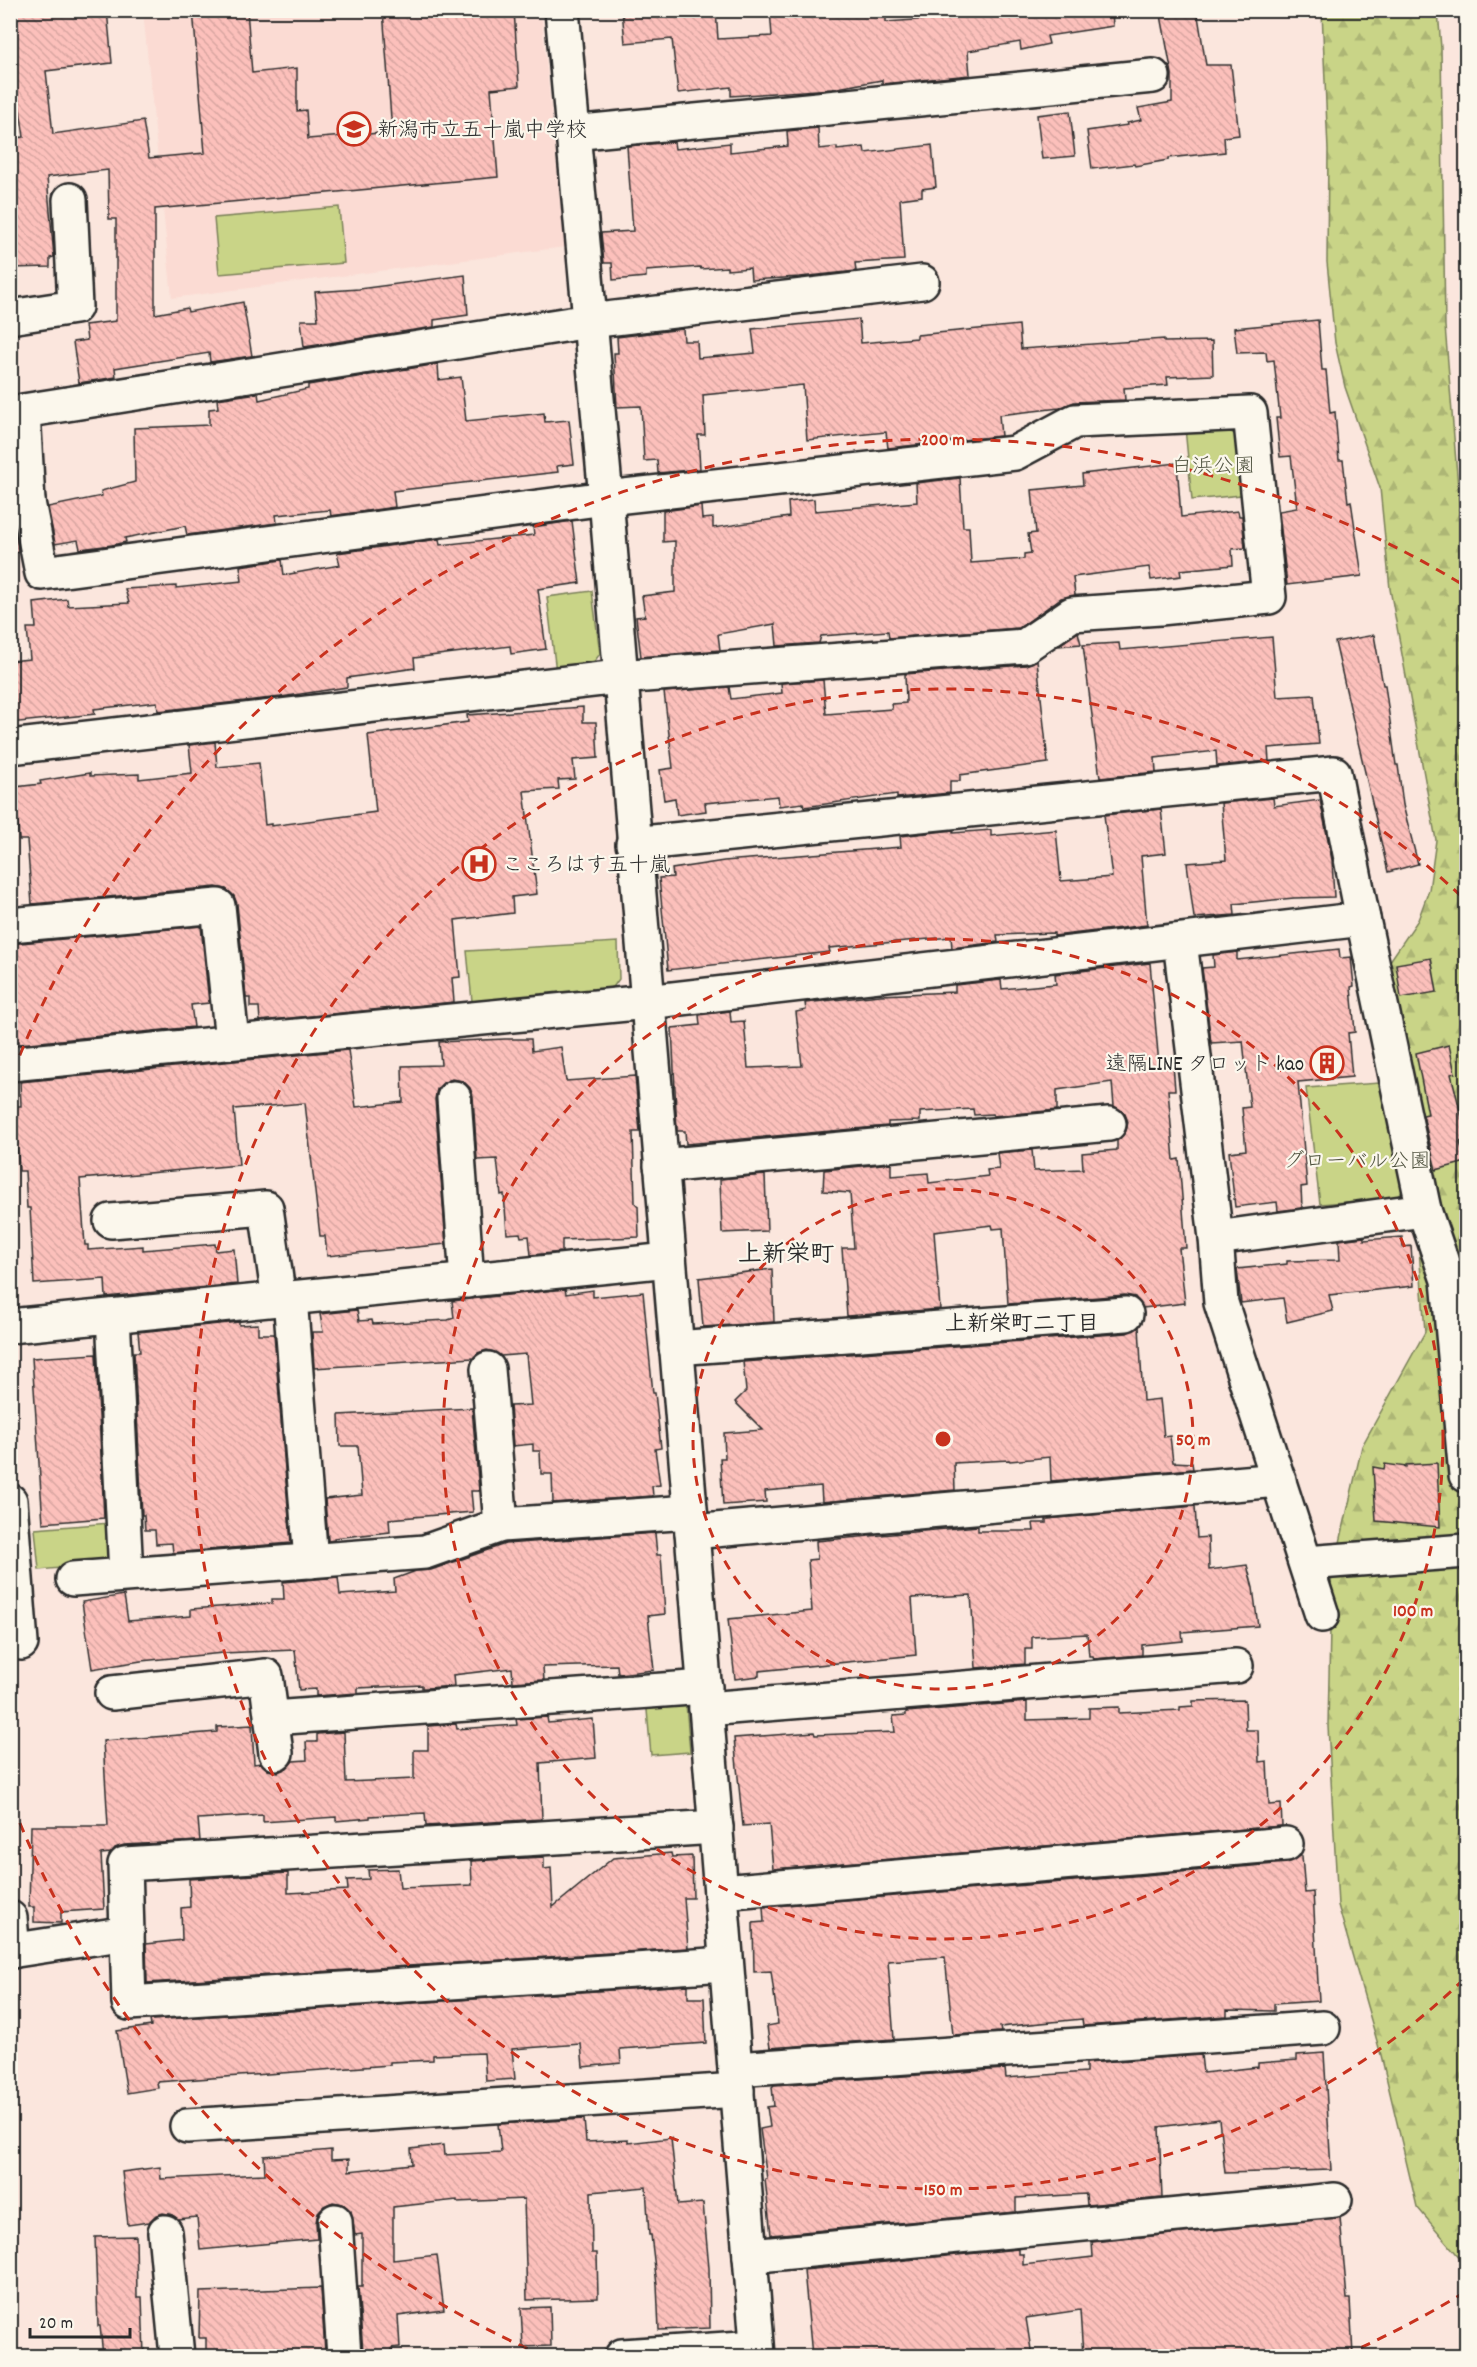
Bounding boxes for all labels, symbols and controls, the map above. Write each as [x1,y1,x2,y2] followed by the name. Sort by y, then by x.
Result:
[336,111,372,147] school or university icon: 新潟市立五十嵐中学校
[377,117,587,147] place label: 新潟市立五十嵐中学校
[921,429,965,454] text: 200 m
[1171,453,1255,483] park label: 白浜公園
[461,846,497,882] hospital icon: こころはす五十嵐
[502,852,670,882] place label: こころはす五十嵐
[1309,1045,1345,1081] building icon: 遠隔LINE タロット kao
[1106,1051,1304,1081] place label: 遠隔LINE タロット kao
[1284,1148,1431,1178] park label: グローバル公園
[738,1239,834,1273] district label: 上新栄町
[945,1310,1099,1341] district label: 上新栄町二丁目
[933,1429,953,1449] centre of rings
[1176,1429,1210,1454] text: 50 m
[1393,1600,1433,1625] text: 100 m
[924,2179,962,2204] text: 150 m
[30,2301,130,2339] scale bar
[39,2312,73,2337] text: 20 m

